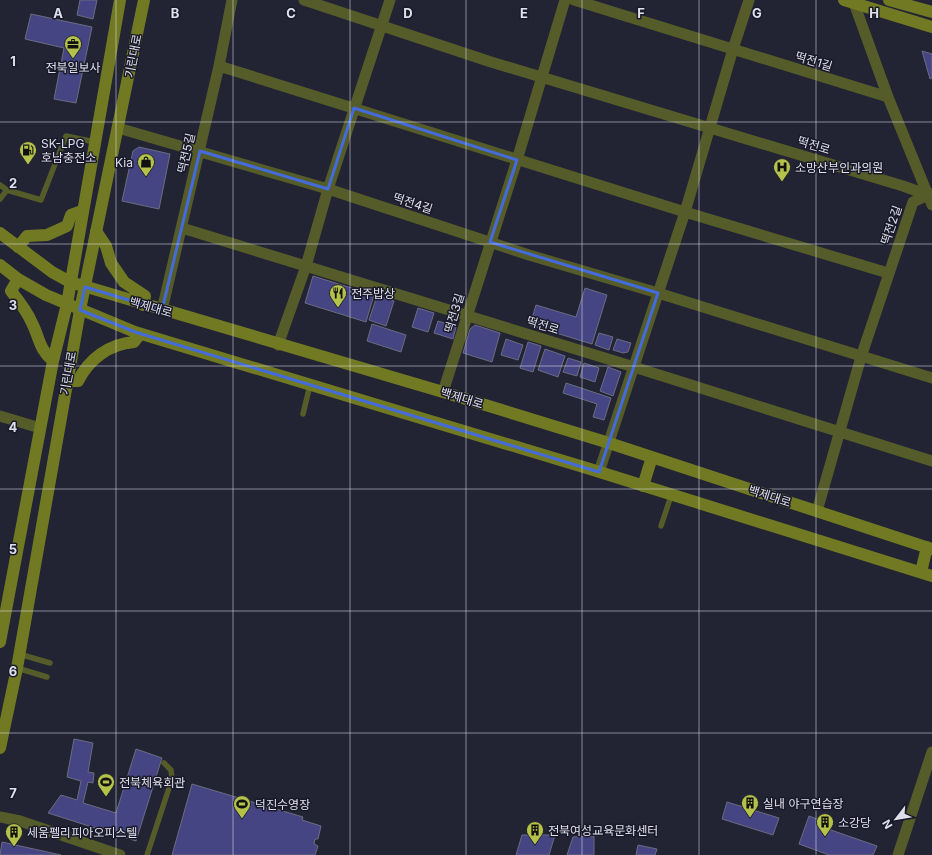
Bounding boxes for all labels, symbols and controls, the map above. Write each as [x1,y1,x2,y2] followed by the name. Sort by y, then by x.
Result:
[53,5,63,21] text: A
[171,5,180,21] text: B
[286,5,296,21] text: C
[403,5,413,21] text: D
[520,5,528,21] text: E
[637,5,645,21] text: F
[752,5,762,21] text: G
[869,5,879,21] text: H
[121,33,145,79] street label: 기린대로
[63,34,83,59] office icon: 전북일보사
[794,48,834,74] street label: 떡전1길
[10,53,16,69] text: 1
[45,60,101,75] place label: 전북일보사
[174,132,198,174] street label: 떡전5길
[796,133,832,157] street label: 떡전로
[41,136,96,165] place label: SK-LPG 호남충전소
[18,140,38,165] fuel station icon: SK-LPG 호남충전소
[136,152,156,177] shop icon: Kia
[115,155,133,170] place label: Kia
[772,157,792,182] hospital icon: 소망산부인과의원
[795,160,883,175] place label: 소망산부인과의원
[9,175,17,191] text: 2
[391,190,435,216] street label: 떡전4길
[877,203,905,247] street label: 떡전2길
[328,283,348,308] restaurant icon: 전주밥상
[351,286,395,301] place label: 전주밥상
[441,291,467,335] street label: 떡전3길
[128,294,174,320] street label: 백제대로
[9,297,17,313] text: 3
[525,313,561,337] street label: 떡전로
[57,350,79,396] street label: 기린대로
[439,384,485,412] street label: 백제대로
[9,419,18,435] text: 4
[747,482,793,510] street label: 백제대로
[9,541,17,557] text: 5
[9,663,17,679] text: 6
[96,772,116,797] sports icon: 전북체육회관
[119,775,185,790] place label: 전북체육회관
[9,785,17,801] text: 7
[740,793,760,818] building icon: 실내 야구연습장
[232,794,252,819] sports icon: 덕진수영장
[763,796,844,811] place label: 실내 야구연습장
[255,797,310,812] place label: 덕진수영장
[876,799,916,839] north arrow
[815,812,835,837] building icon: 소강당
[838,815,871,830] place label: 소강당
[879,817,896,831] text: N
[525,820,545,845] building icon: 전북여성교육문화센터
[4,822,24,847] building icon: 세움펠리피아오피스텔
[548,823,658,838] place label: 전북여성교육문화센터
[27,825,137,840] place label: 세움펠리피아오피스텔

